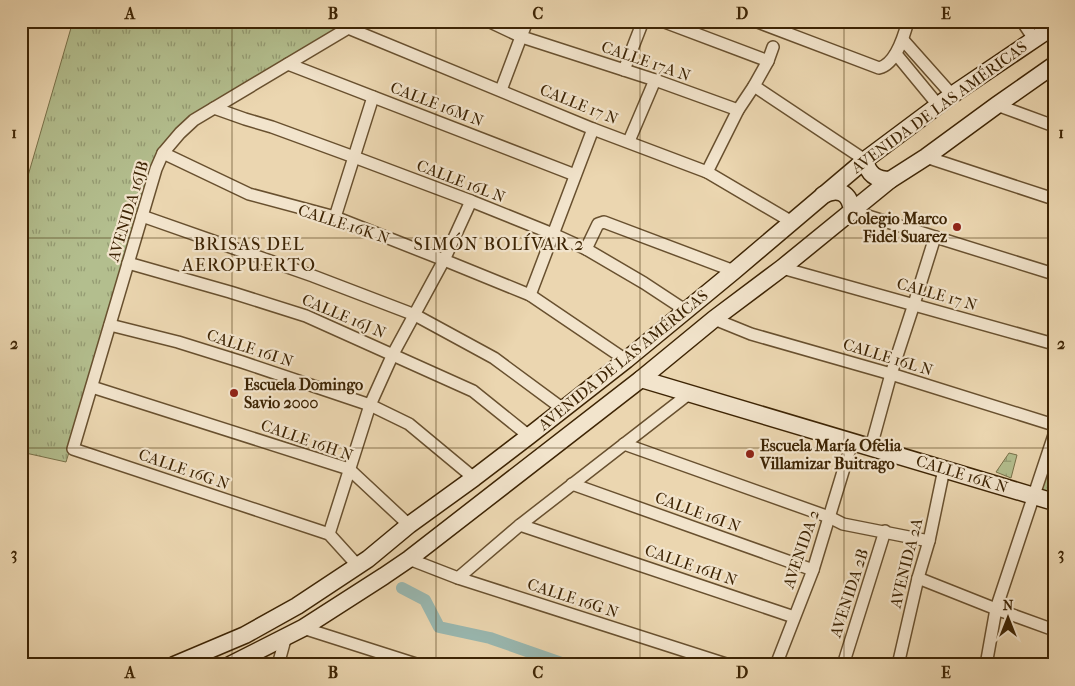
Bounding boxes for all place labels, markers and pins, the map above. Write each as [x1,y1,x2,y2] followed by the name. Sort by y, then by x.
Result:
[847,209,948,246] place label: Colegio Marco Fidel Suarez
[951,221,963,233] marker: Colegio Marco Fidel Suarez
[244,375,363,412] place label: Escuela Domingo Savio 2000
[228,387,240,399] marker: Escuela Domingo Savio 2000
[759,436,902,474] place label: Escuela María Ofelia Villamizar Buitrago
[744,448,756,460] marker: Escuela María Ofelia Villamizar Buitrago

